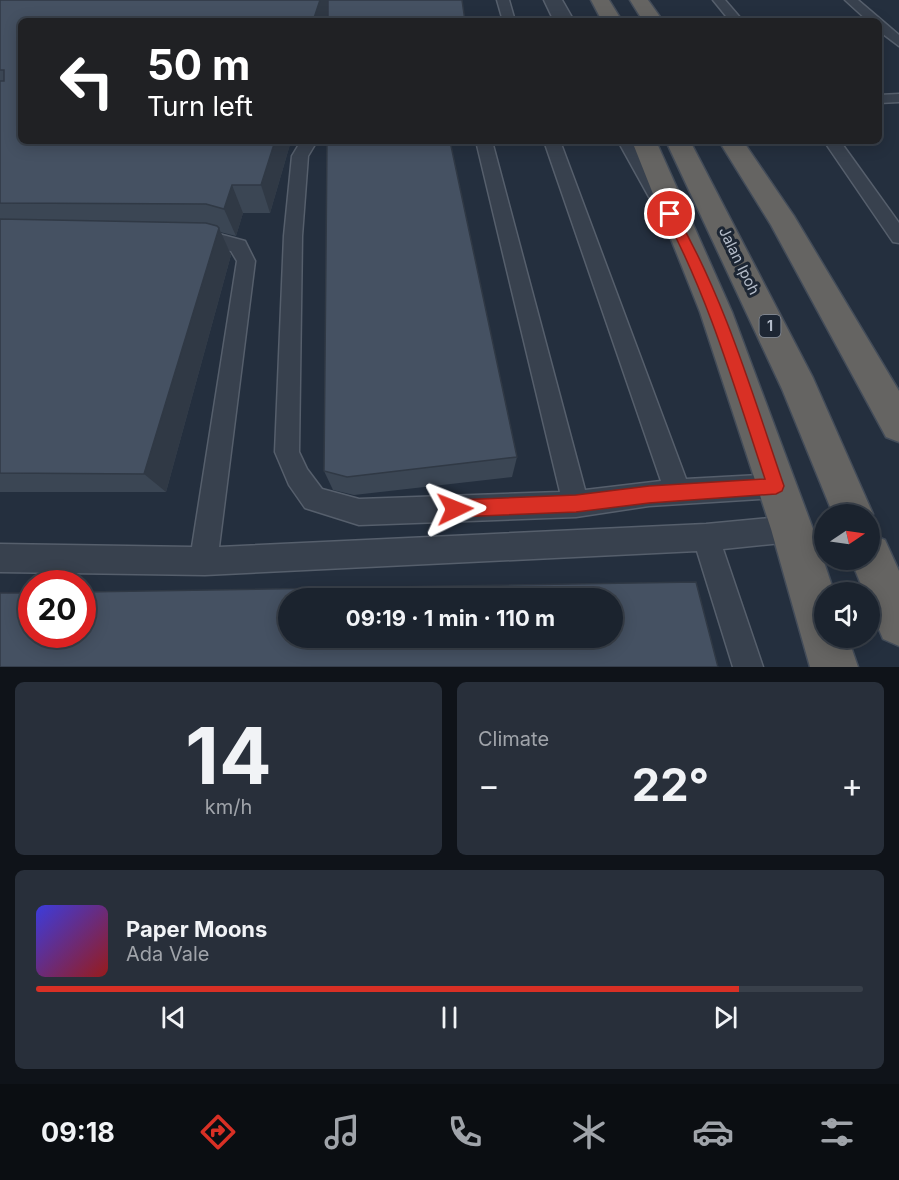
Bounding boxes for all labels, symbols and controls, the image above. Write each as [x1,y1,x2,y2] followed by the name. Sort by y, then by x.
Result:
[147,39,250,90] text: 50 m
[48,42,126,120] icon: left
[147,90,253,123] text: Turn left
[644,188,695,239] pin
[653,197,686,230] icon: arrive
[715,224,764,298] street label: Jalan Ipoh
[760,315,780,337] road number: 1
[423,477,487,541] position arrow
[814,504,880,570] north arrow
[814,504,880,648] map controls
[18,570,96,648] speed limit sign: 20
[814,582,880,648] button: sound
[346,605,555,631] text: 09:19 · 1 min · 110 m
[185,708,272,803] text: 14
[478,727,549,751] text: Climate
[632,757,709,812] text: 22°
[478,765,500,805] text: −
[841,765,863,805] text: +
[205,795,252,819] text: km/h
[126,916,267,942] text: Paper Moons
[126,942,209,966] text: Ada Vale
[157,1001,190,1034] icon: previous
[433,1001,466,1034] icon: pause
[709,1001,742,1034] icon: next
[197,1111,239,1153] icon: directions
[321,1111,363,1153] icon: music
[444,1111,486,1153] icon: phone
[568,1111,610,1153] icon: climate
[692,1111,734,1153] icon: car
[816,1111,858,1153] icon: filters
[41,1116,115,1149] text: 09:18

